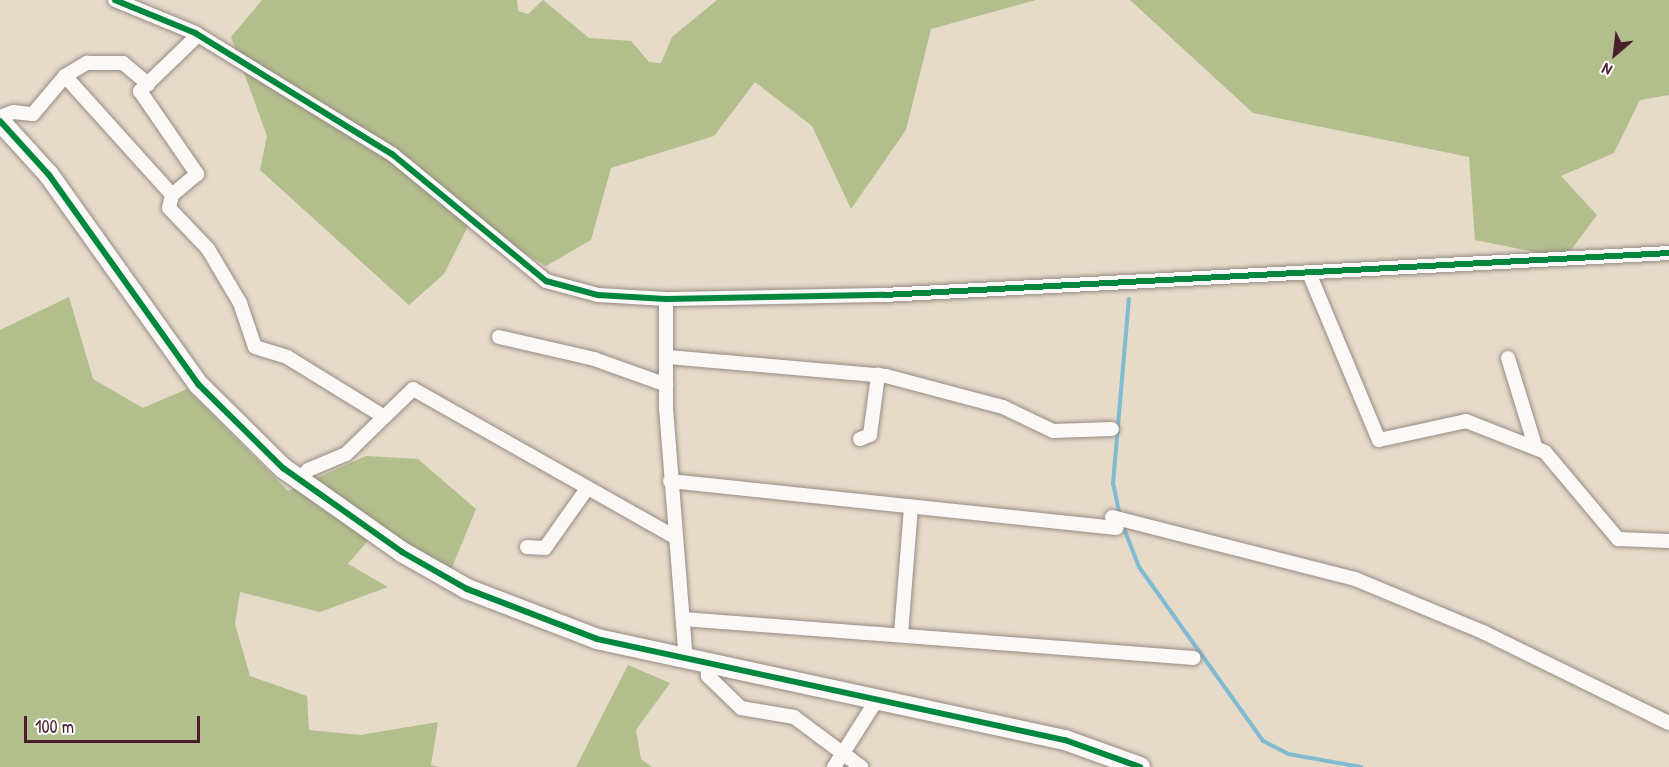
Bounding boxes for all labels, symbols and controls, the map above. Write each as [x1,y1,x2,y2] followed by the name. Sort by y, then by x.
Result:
[1585,24,1645,84] north arrow
[1598,58,1615,82] text: N
[27,704,202,742] scale bar
[35,714,74,739] text: 100 m

